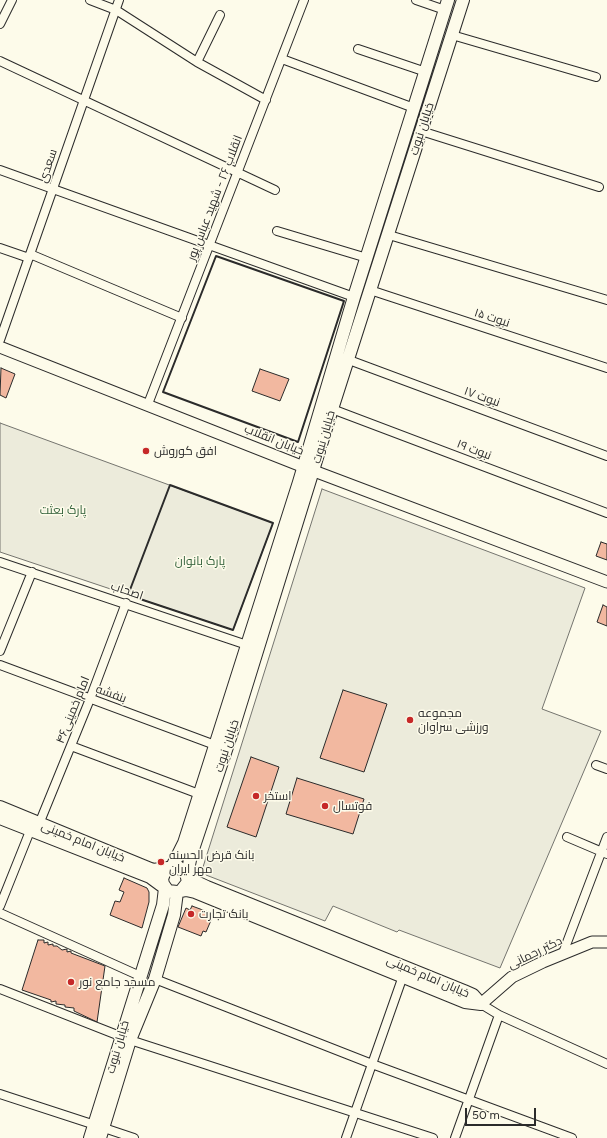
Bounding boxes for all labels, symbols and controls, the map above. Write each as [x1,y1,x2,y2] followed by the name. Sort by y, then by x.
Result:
[407,101,437,157] street label: خیابان نبوت
[184,133,246,263] street label: انقلاب ۲۶ - شهید عباس پور
[36,147,60,185] street label: سعدی
[472,306,512,330] street label: نبوت ۱۵
[462,384,502,410] street label: نبوت ۱۷
[310,409,338,465] street label: خیابان نبوت
[242,422,306,458] street label: خیابان انقلاب
[455,437,493,463] street label: نبوت ۱۹
[154,444,217,458] place label: افق کوروش
[141,446,151,456] marker: افق کوروش
[40,503,86,517] park label: پارک بعثت
[175,554,225,568] park label: پارک بانوان
[109,579,145,603] street label: اصحاب
[53,674,93,746] street label: امام خمینی۴۶
[94,682,128,706] street label: بنفشه
[418,706,489,734] place label: مجموعه ورزشی سراوان
[405,715,415,725] marker: مجموعه ورزشی سراوان
[212,718,242,774] street label: خیابان نبوت
[264,789,292,803] place label: استخر
[251,791,261,801] marker: استخر
[333,799,372,813] place label: فوتسال
[320,801,330,811] marker: فوتسال
[39,819,127,865] street label: خیابان امام خمینی
[169,848,254,876] place label: بانک قرض الحسنه مهر ایران
[156,857,166,867] marker: بانک قرض الحسنه مهر ایران
[199,907,248,921] place label: بانک تجارت
[186,909,196,919] marker: بانک تجارت
[505,934,565,972] street label: دکتر رحمانی
[384,953,472,1001] street label: خیابان امام خمینی
[79,975,155,989] place label: مسجد جامع نور
[66,977,76,987] marker: مسجد جامع نور
[104,1019,132,1075] street label: خیابان نبوت
[467,1100,538,1126] scale bar
[472,1108,500,1122] text: 50 m

